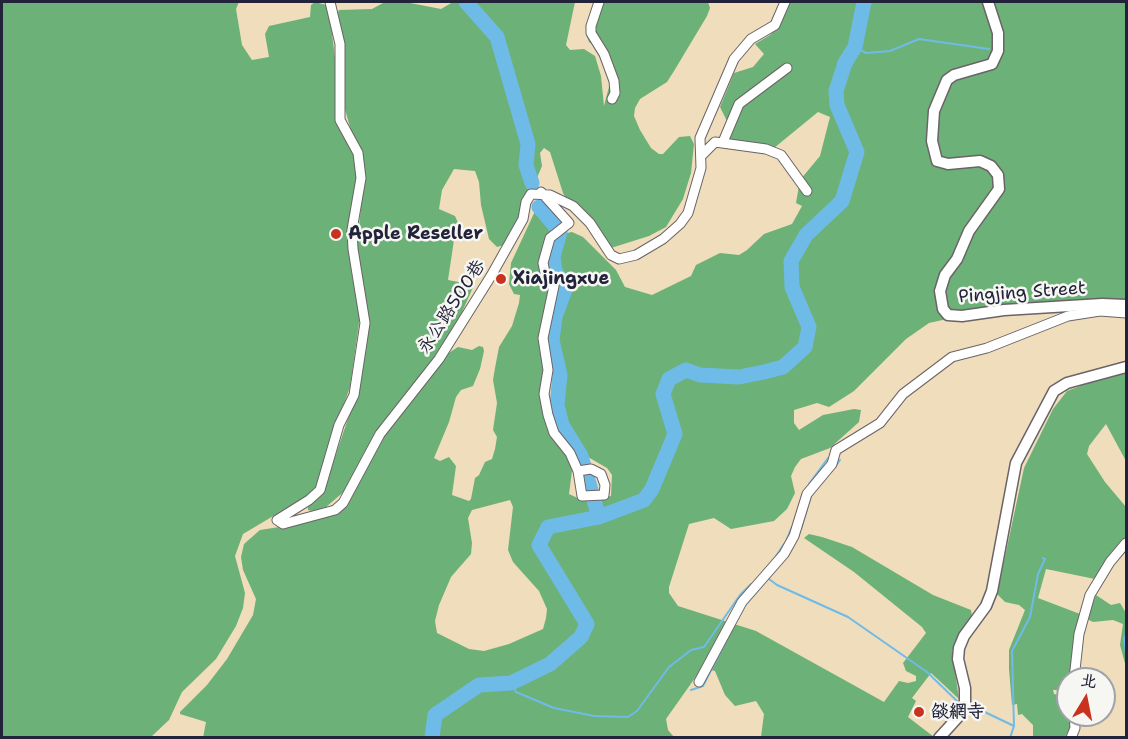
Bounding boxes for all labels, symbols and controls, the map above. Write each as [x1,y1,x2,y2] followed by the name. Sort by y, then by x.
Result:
[348,223,483,245] place label: Apple Reseller
[329,227,343,241] marker: Apple Reseller
[414,256,490,358] street label: 永公路500巷
[513,268,609,290] place label: Xiajingxue
[494,272,508,286] marker: Xiajingxue
[958,278,1086,308] street label: Pingjing Street
[1056,667,1116,727] north arrow
[1079,669,1099,692] text: 北
[931,701,985,723] place label: 燄網寺
[912,705,926,719] marker: 燄網寺

